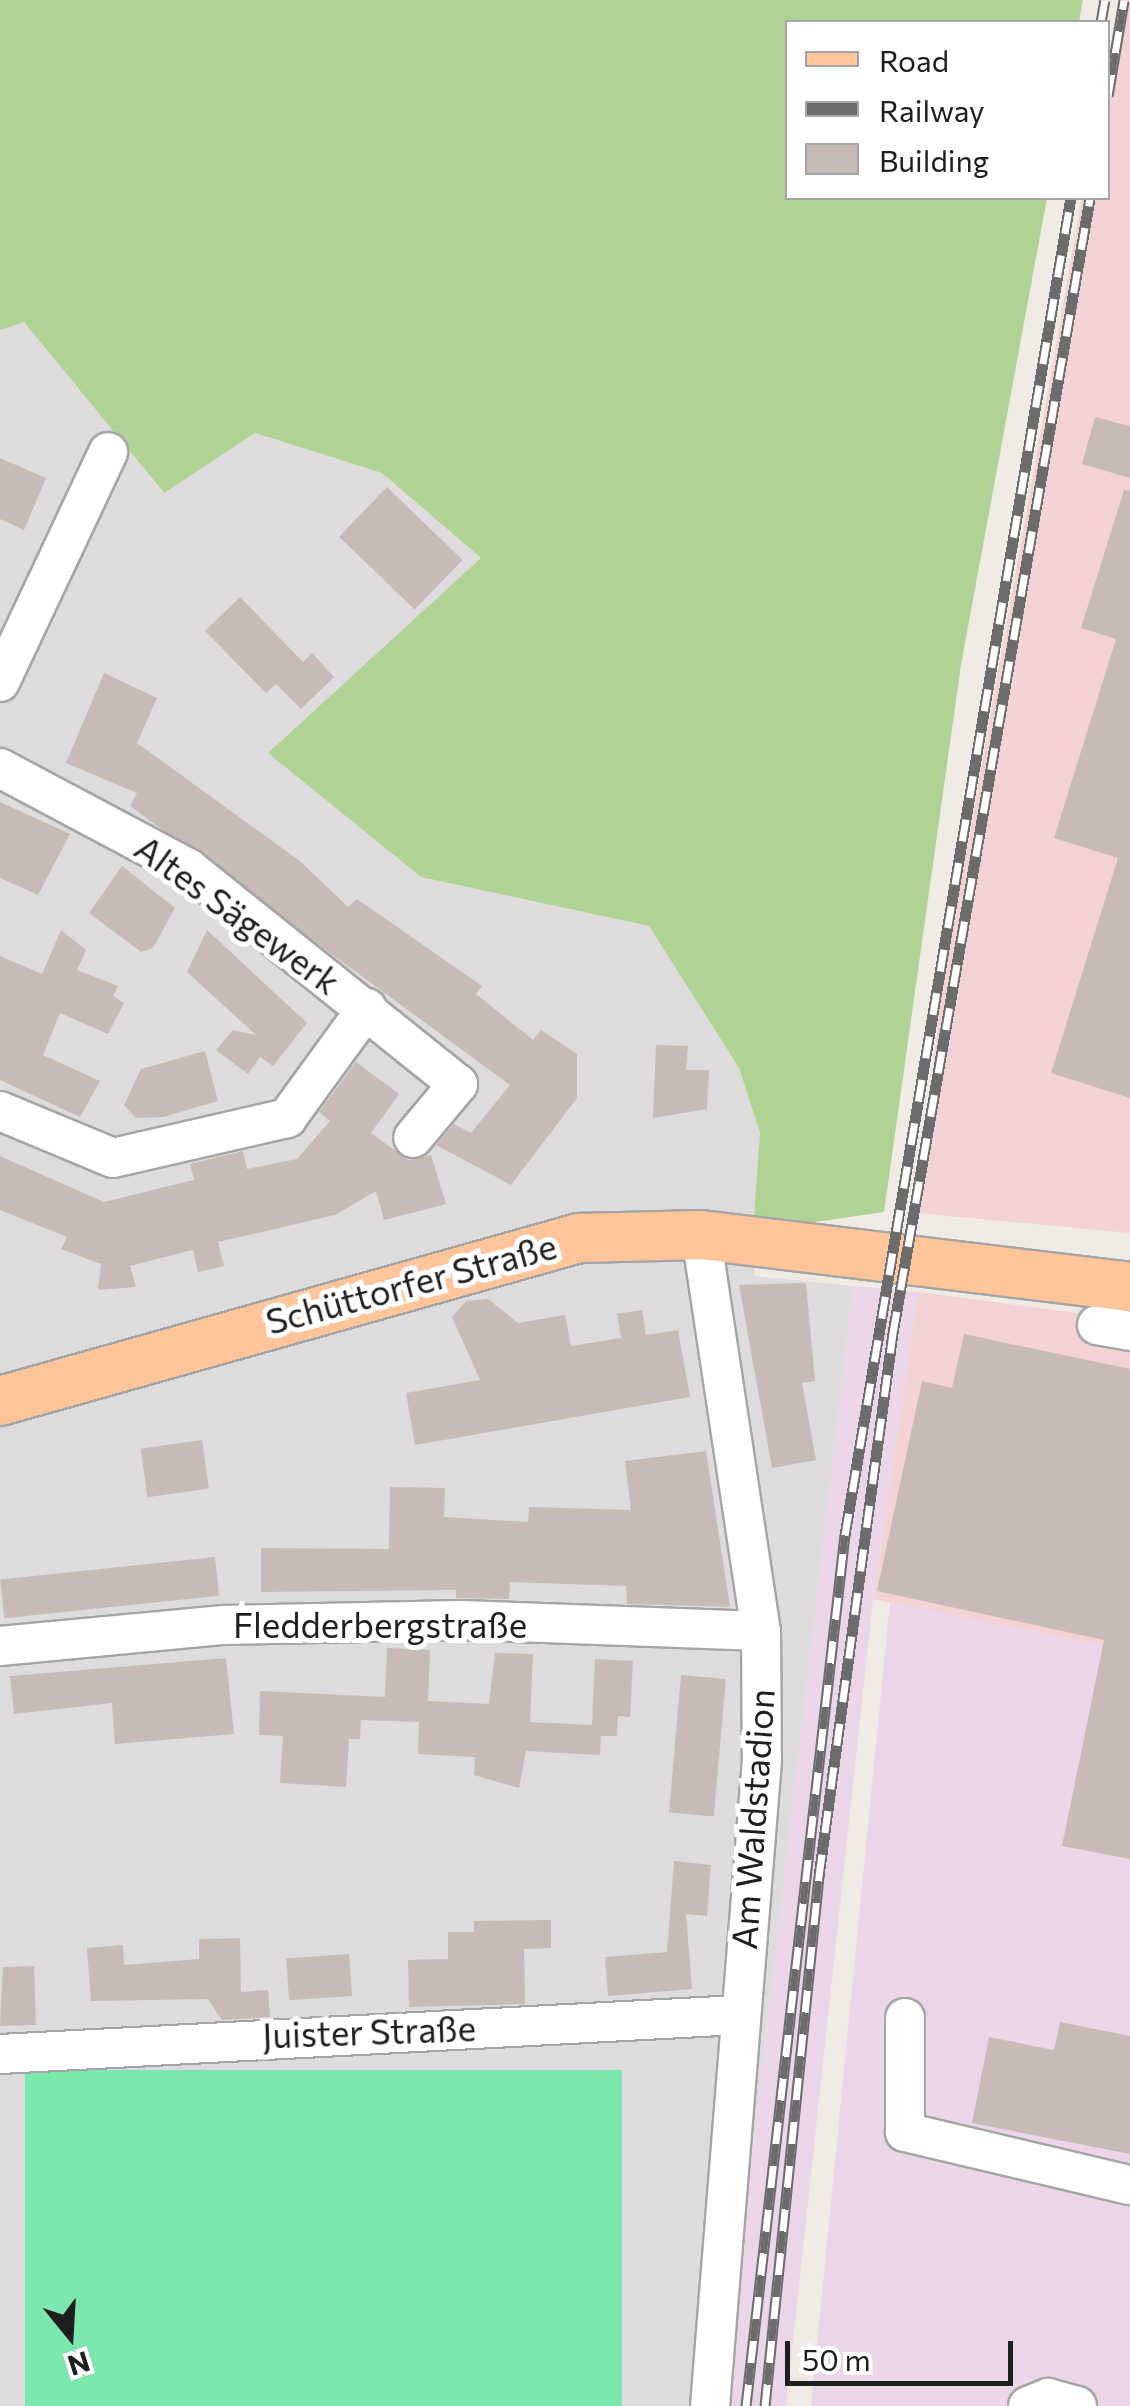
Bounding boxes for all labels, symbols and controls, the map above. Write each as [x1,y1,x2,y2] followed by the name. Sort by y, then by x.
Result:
[785,20,1110,200] legend
[879,41,949,78] text: Road
[879,91,985,128] text: Railway
[879,141,989,178] text: Building
[128,826,348,1002] street label: Altes Sägewerk
[261,1224,561,1342] street label: Schüttorfer Straße
[233,1603,527,1645] street label: Fledderbergstraße
[722,1687,782,1951] street label: Am Waldstadion
[261,2006,477,2056] street label: Juister Straße
[20,2286,120,2386] north arrow
[790,2321,1018,2383] scale bar
[802,2340,871,2377] text: 50 m
[64,2345,95,2384] text: N

